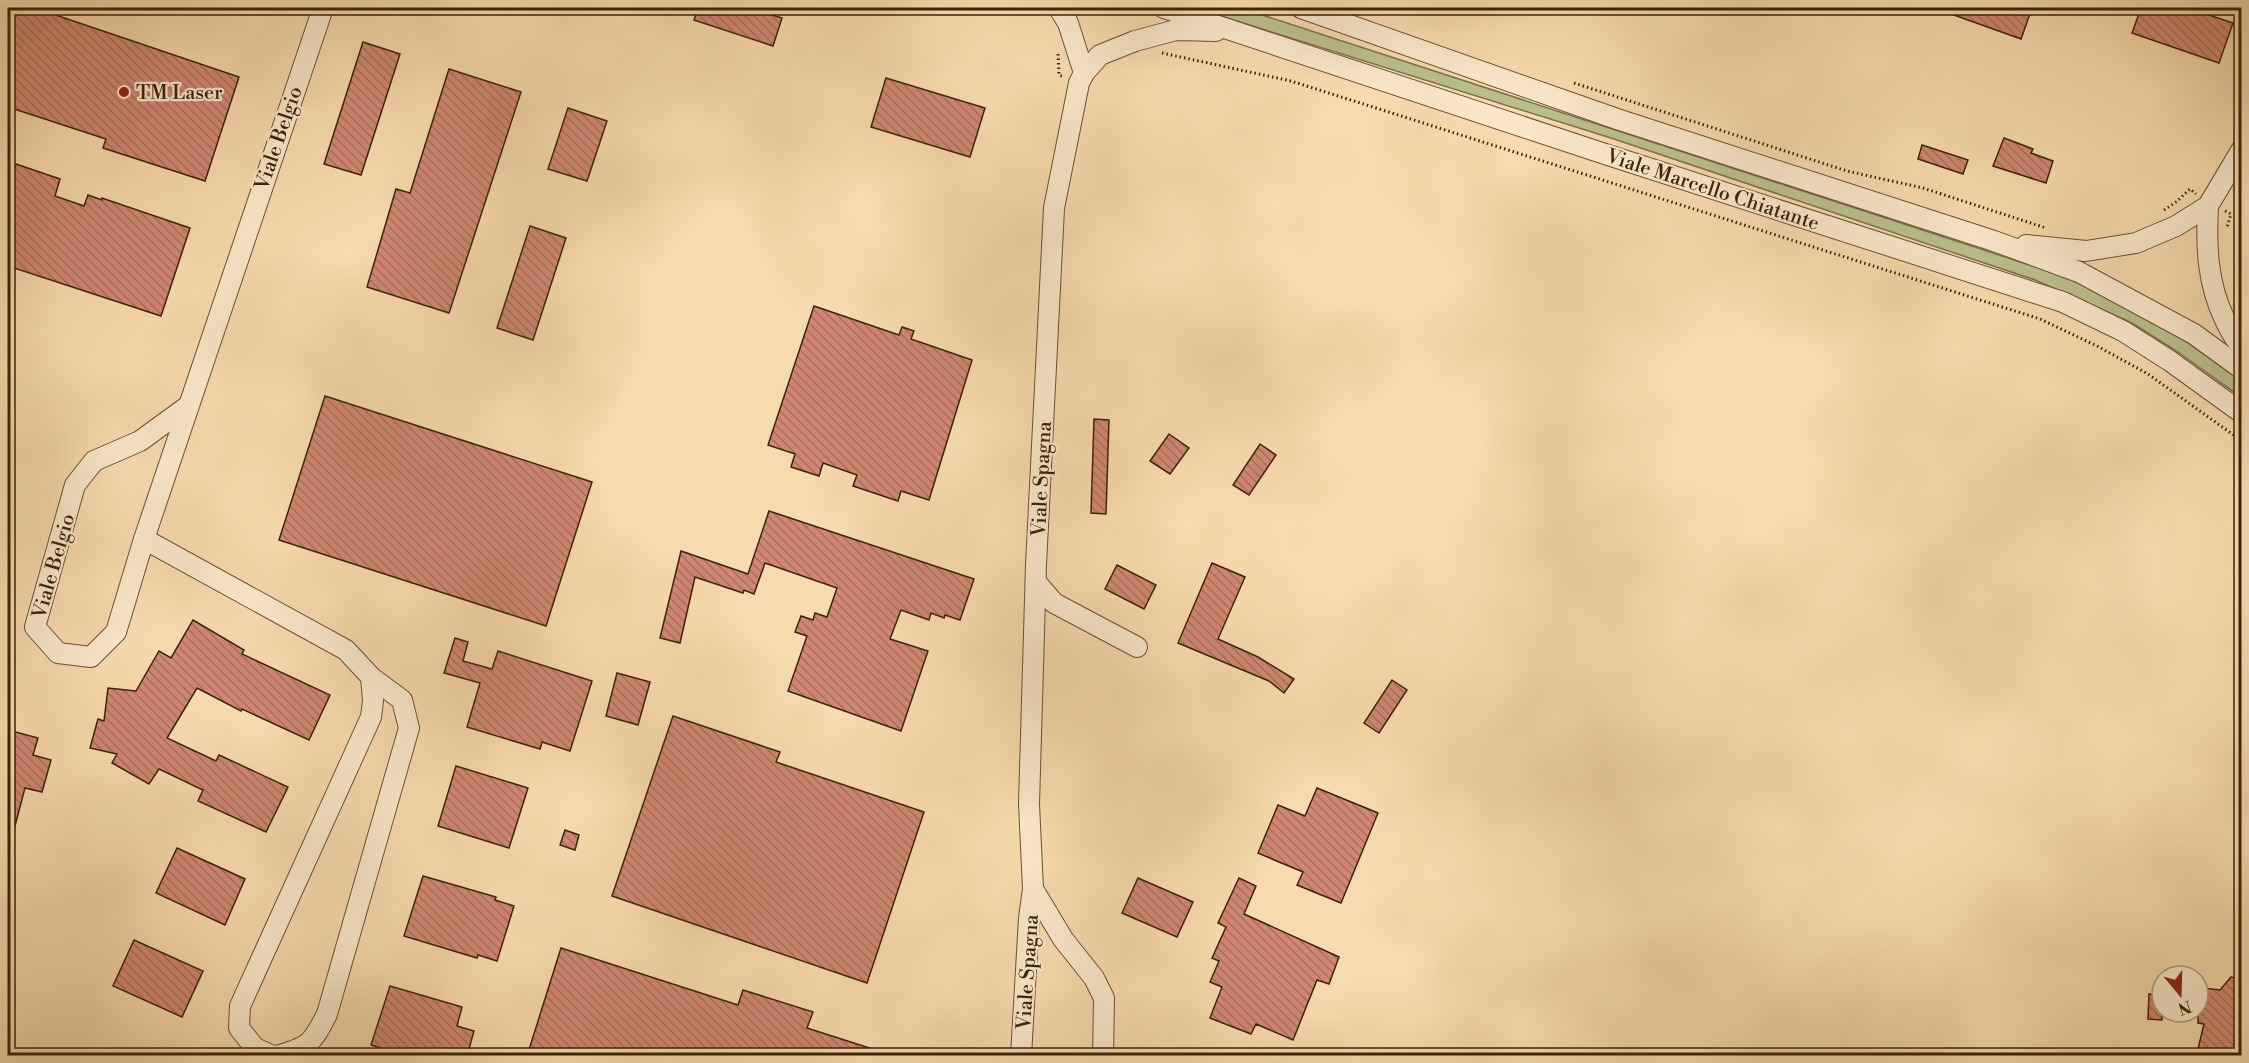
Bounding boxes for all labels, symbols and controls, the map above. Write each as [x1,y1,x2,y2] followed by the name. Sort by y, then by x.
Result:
[136,81,223,106] place label: TM Laser
[250,83,309,195] street label: Viale Belgio
[117,85,131,99] marker: TM Laser
[1602,144,1822,237] street label: Viale Marcello Chiatante
[1027,420,1058,538] street label: Viale Spagna
[27,511,81,623] street label: Viale Belgio
[1012,913,1045,1032] street label: Viale Spagna
[2150,964,2210,1024] north arrow
[2175,996,2194,1019] text: N

